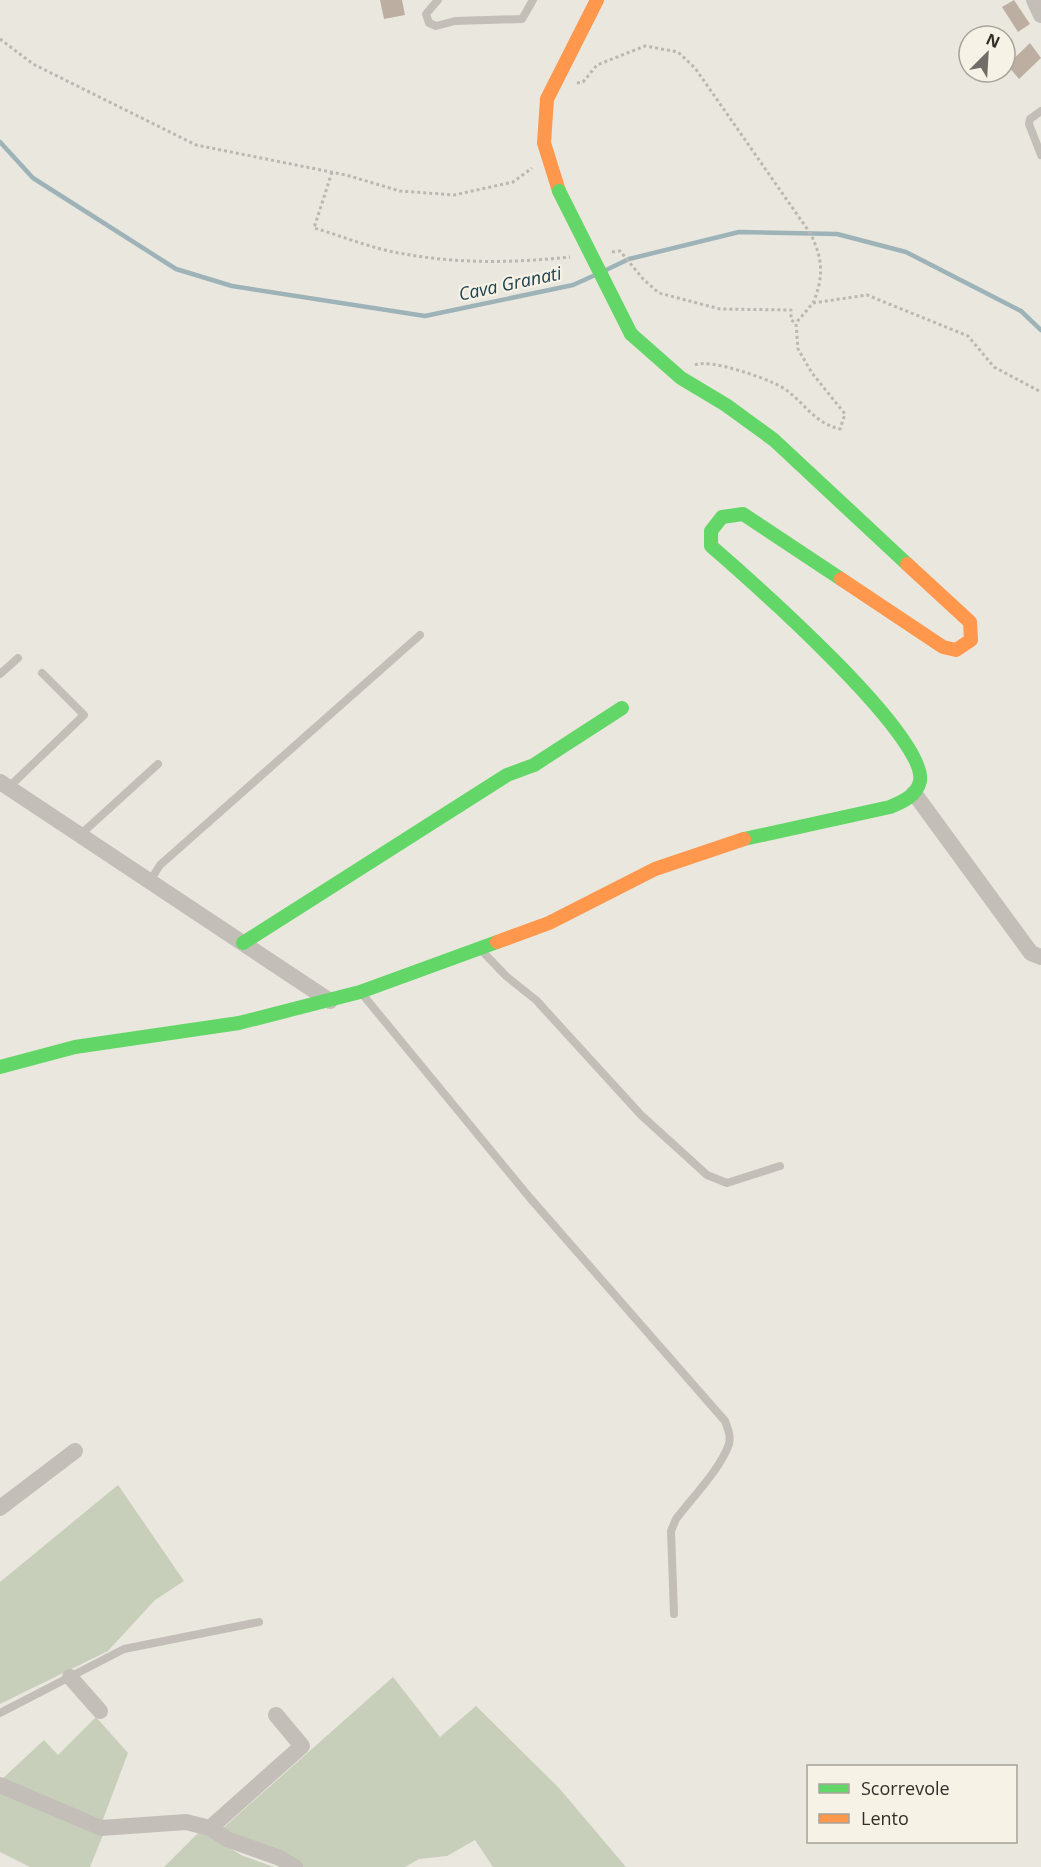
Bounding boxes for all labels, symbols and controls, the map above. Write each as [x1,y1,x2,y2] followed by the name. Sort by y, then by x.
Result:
[957,24,1017,84] north arrow
[983,28,1004,53] text: N
[456,260,564,306] water label: Cava Granati
[807,1765,1017,1843] legend
[861,1776,950,1800] text: Scorrevole
[861,1806,909,1830] text: Lento

